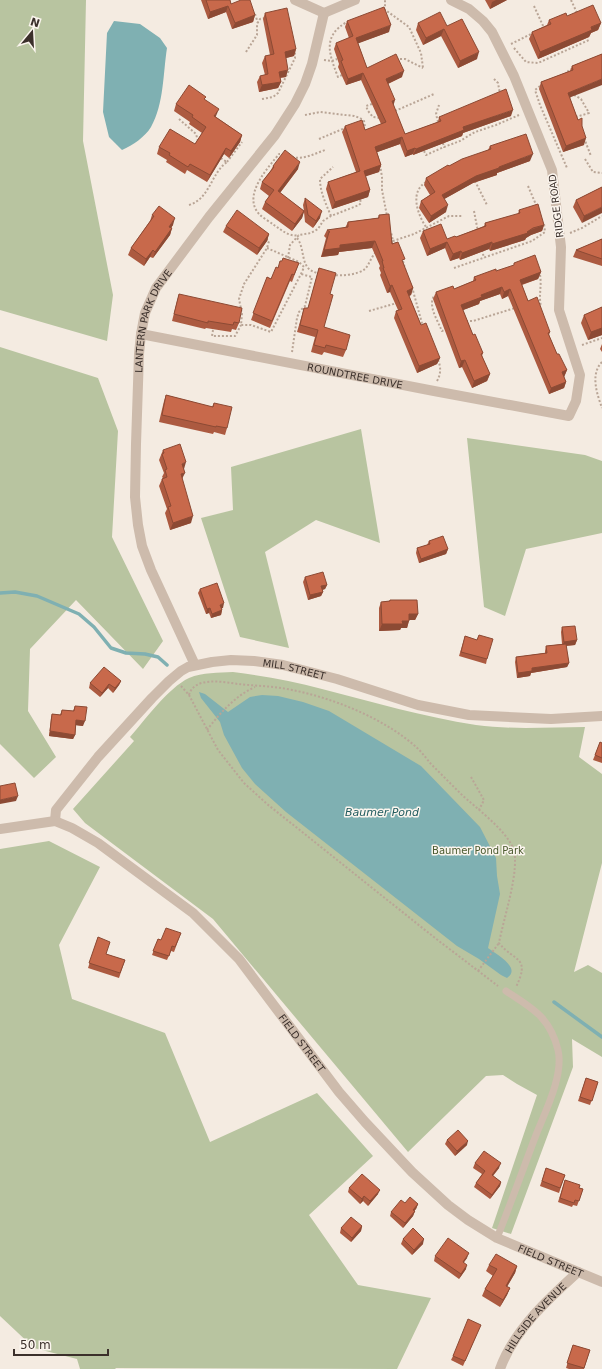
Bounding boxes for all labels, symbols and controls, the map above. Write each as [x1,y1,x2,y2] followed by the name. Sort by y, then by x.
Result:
[12,12,52,52] north arrow
[29,15,41,31] text: N
[547,173,565,238] street label: RIDGE ROAD
[133,267,174,373] street label: LANTERN PARK DRIVE
[306,361,404,390] street label: ROUNDTREE DRIVE
[262,657,328,682] street label: MILL STREET
[345,806,420,819] water label: Baumer Pond
[432,845,524,856] park label: Baumer Pond Park
[277,1012,328,1075] street label: FIELD STREET
[516,1242,586,1279] street label: FIELD STREET
[503,1280,568,1355] street label: HILLSIDE AVENUE
[14,1331,108,1357] scale bar
[20,1338,51,1352] text: 50 m

